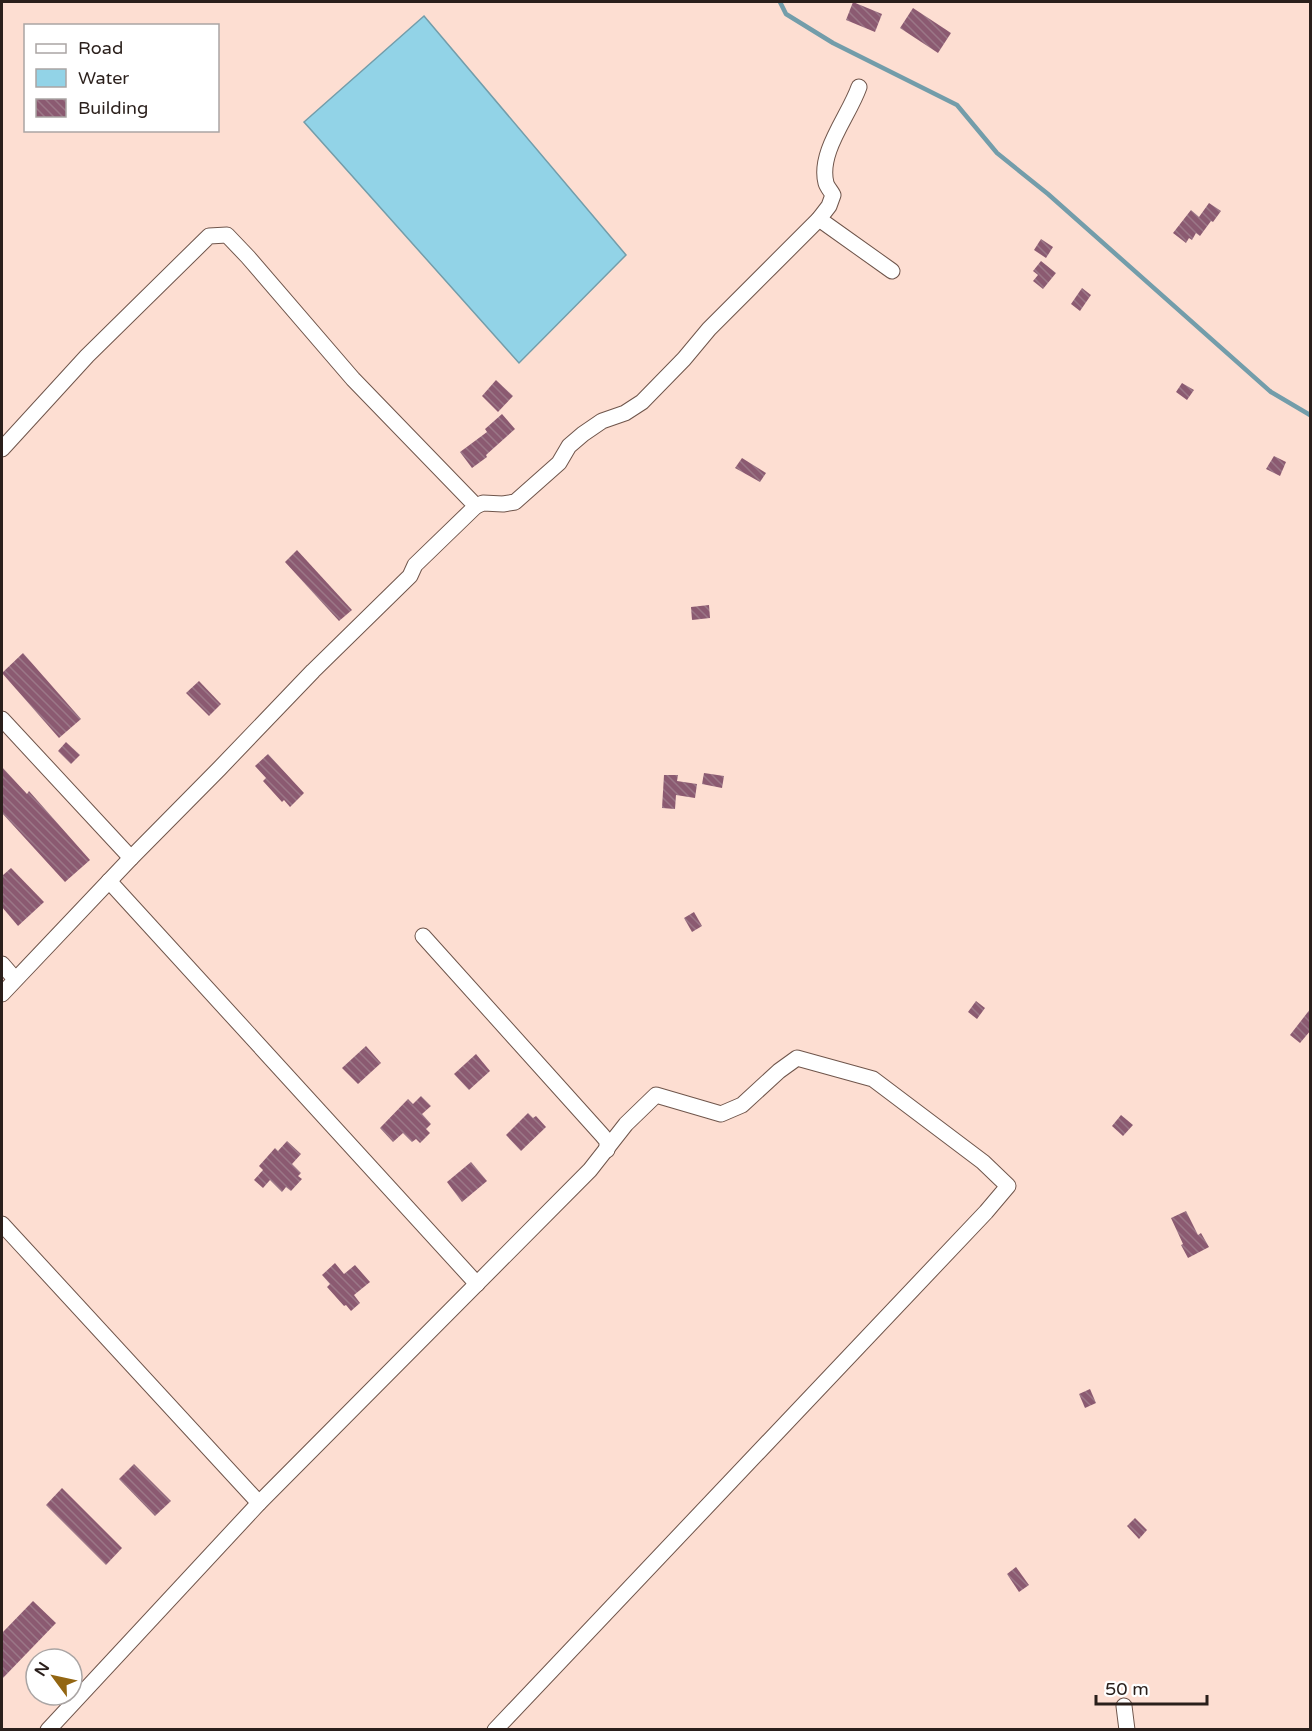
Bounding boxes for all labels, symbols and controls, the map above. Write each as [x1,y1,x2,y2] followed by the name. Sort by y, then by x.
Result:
[24,24,219,132] legend
[78,37,123,59] text: Road
[78,67,129,89] text: Water
[78,97,148,119] text: Building
[24,1647,84,1707] north arrow
[30,1659,54,1680] text: N
[1096,1668,1207,1706] scale bar
[1105,1678,1149,1700] text: 50 m

